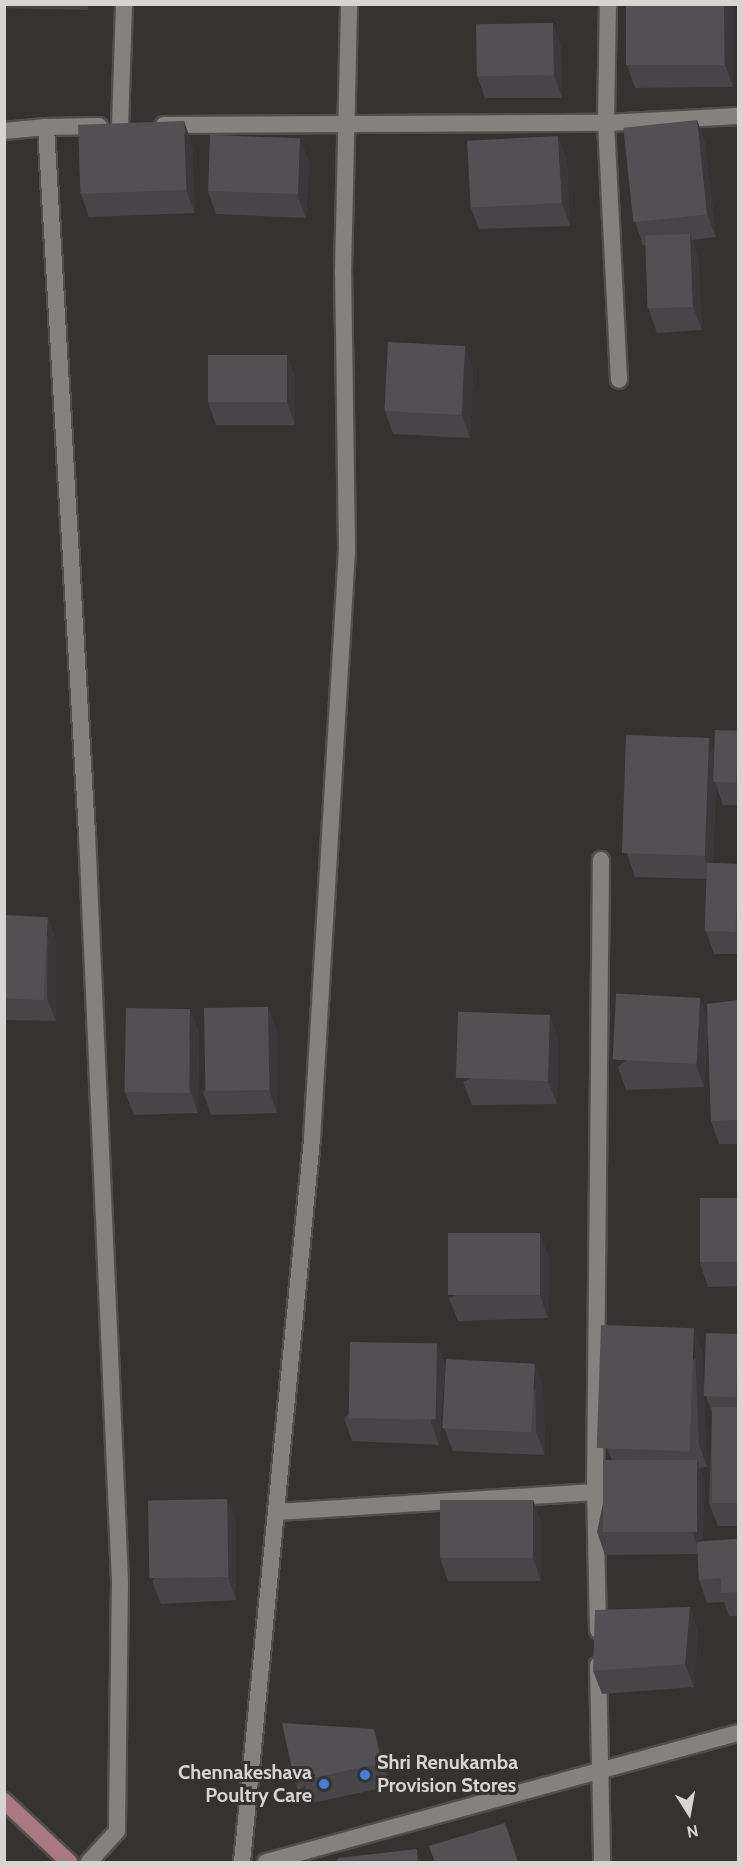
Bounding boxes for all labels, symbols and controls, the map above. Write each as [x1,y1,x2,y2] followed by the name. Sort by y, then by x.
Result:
[377,1751,518,1798] place label: Shri Renukamba Provision Stores
[178,1760,312,1807] place label: Chennakeshava Poultry Care
[358,1768,372,1782] marker: Shri Renukamba Provision Stores
[317,1777,331,1791] marker: Chennakeshava Poultry Care
[659,1783,719,1843] north arrow
[685,1821,700,1842] text: N

